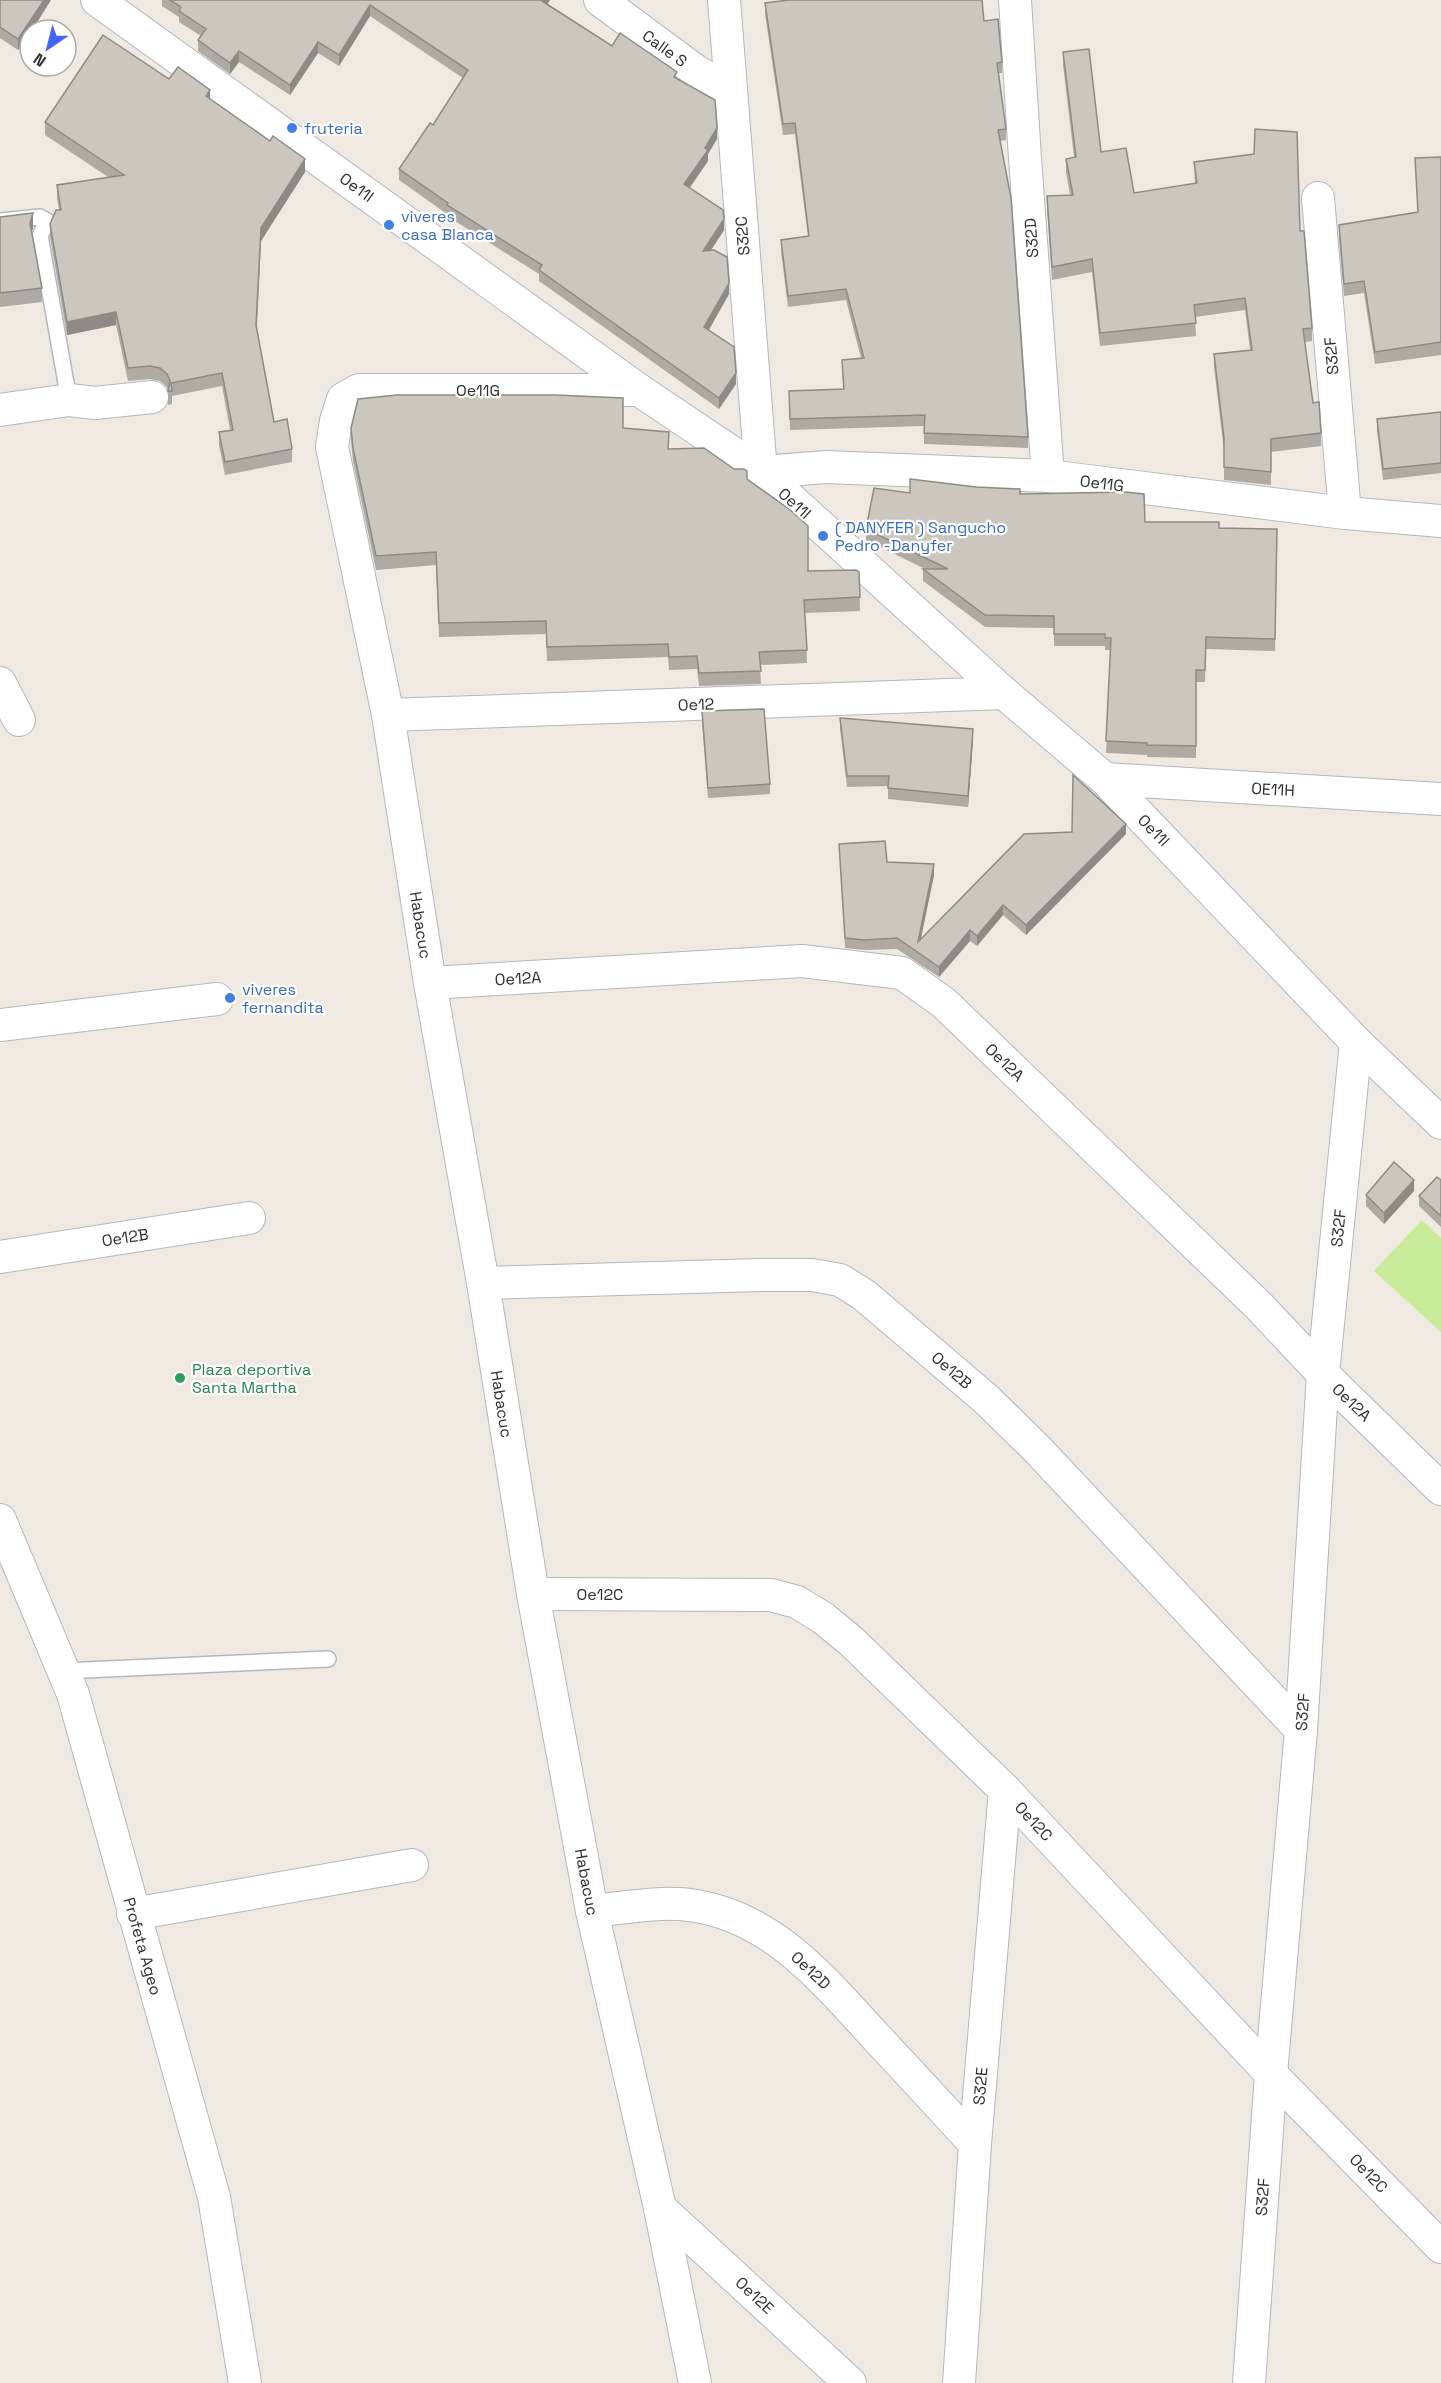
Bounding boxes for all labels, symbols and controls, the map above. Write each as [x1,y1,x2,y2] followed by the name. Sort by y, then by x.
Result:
[18,18,78,78] north arrow
[638,25,692,72] street label: Calle S
[29,48,50,72] text: N
[304,118,363,139] place label: fruteria
[285,121,299,135] marker: fruteria
[335,168,378,207] street label: Oe11l
[401,206,494,245] place label: viveres casa Blanca
[730,215,755,256] street label: S32C
[1020,217,1043,259] street label: S32D
[382,218,396,232] marker: viveres casa Blanca
[1319,336,1344,376] street label: S32F
[456,380,500,401] street label: Oe11G
[1079,470,1125,497] street label: Oe11G
[774,483,816,524] street label: Oe11l
[835,517,1006,556] place label: ( DANYFER ) Sangucho Pedro -Danyfer
[816,529,830,543] marker: ( DANYFER ) Sangucho Pedro -Danyfer
[677,693,715,716] street label: Oe12
[1251,778,1295,801] street label: OE11H
[1133,810,1174,851] street label: Oe11l
[405,890,436,960] street label: Habacuc
[494,967,542,990] street label: Oe12A
[242,979,324,1018] place label: viveres fernandita
[223,991,237,1005] marker: viveres fernandita
[981,1039,1029,1086] street label: Oe12A
[1326,1208,1351,1248] street label: S32F
[100,1223,150,1252] street label: Oe12B
[927,1347,976,1394] street label: Oe12B
[192,1359,311,1398] place label: Plaza deportiva Santa Martha
[486,1369,517,1439] street label: Habacuc
[173,1371,187,1385] marker: Plaza deportiva Santa Martha
[1328,1379,1376,1426] street label: Oe12A
[577,1584,623,1605] street label: Oe12C
[1291,1692,1314,1732] street label: S32F
[1010,1797,1057,1846] street label: Oe12C
[570,1847,603,1917] street label: Habacuc
[119,1895,167,1998] street label: Profeta Ageo
[786,1947,835,1994] street label: Oe12D
[968,2066,993,2106] street label: S32E
[1345,2149,1392,2197] street label: Oe12C
[1251,2177,1274,2217] street label: S32F
[731,2272,778,2319] street label: Oe12E

